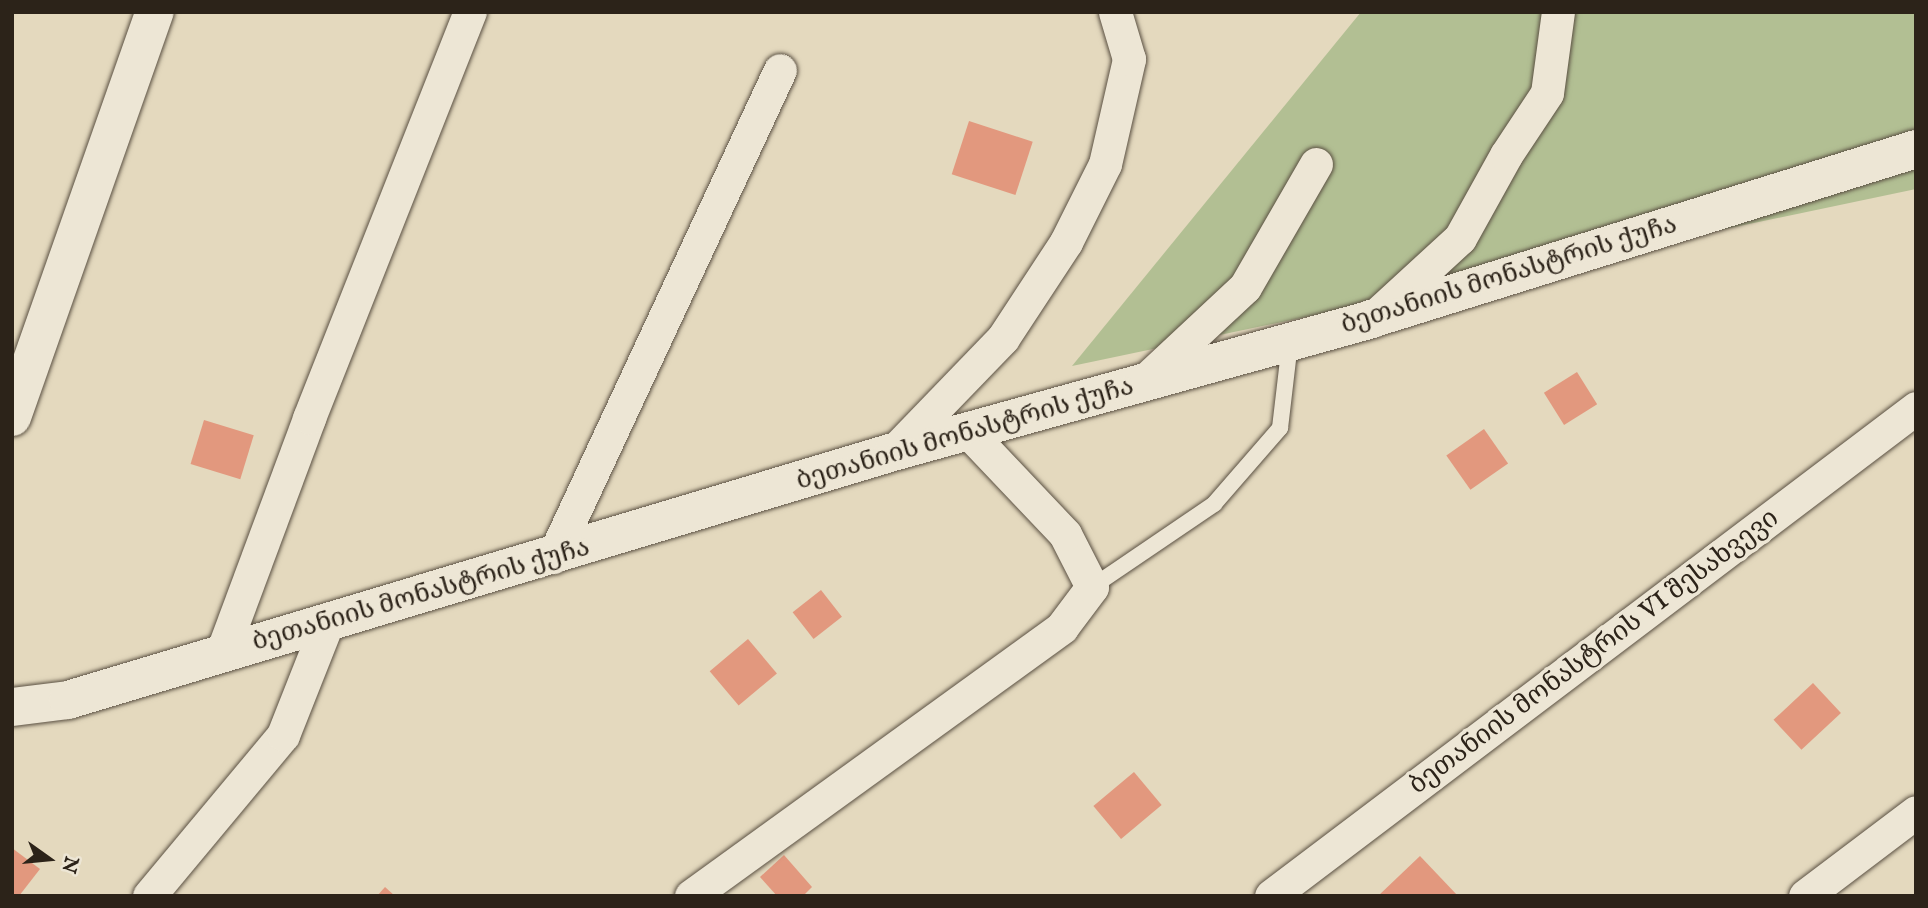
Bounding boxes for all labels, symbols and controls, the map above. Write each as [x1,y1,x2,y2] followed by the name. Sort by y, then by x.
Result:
[1337,209,1681,341] street label: ბეთანიის მონასტრის ქუჩა
[793,371,1137,497] street label: ბეთანიის მონასტრის ქუჩა
[1403,503,1785,801] street label: ბეთანიის მონასტრის VI შესახვევი
[249,532,593,658] street label: ბეთანიის მონასტრის ქუჩა
[14,824,84,894] north arrow
[56,853,83,875] text: N

